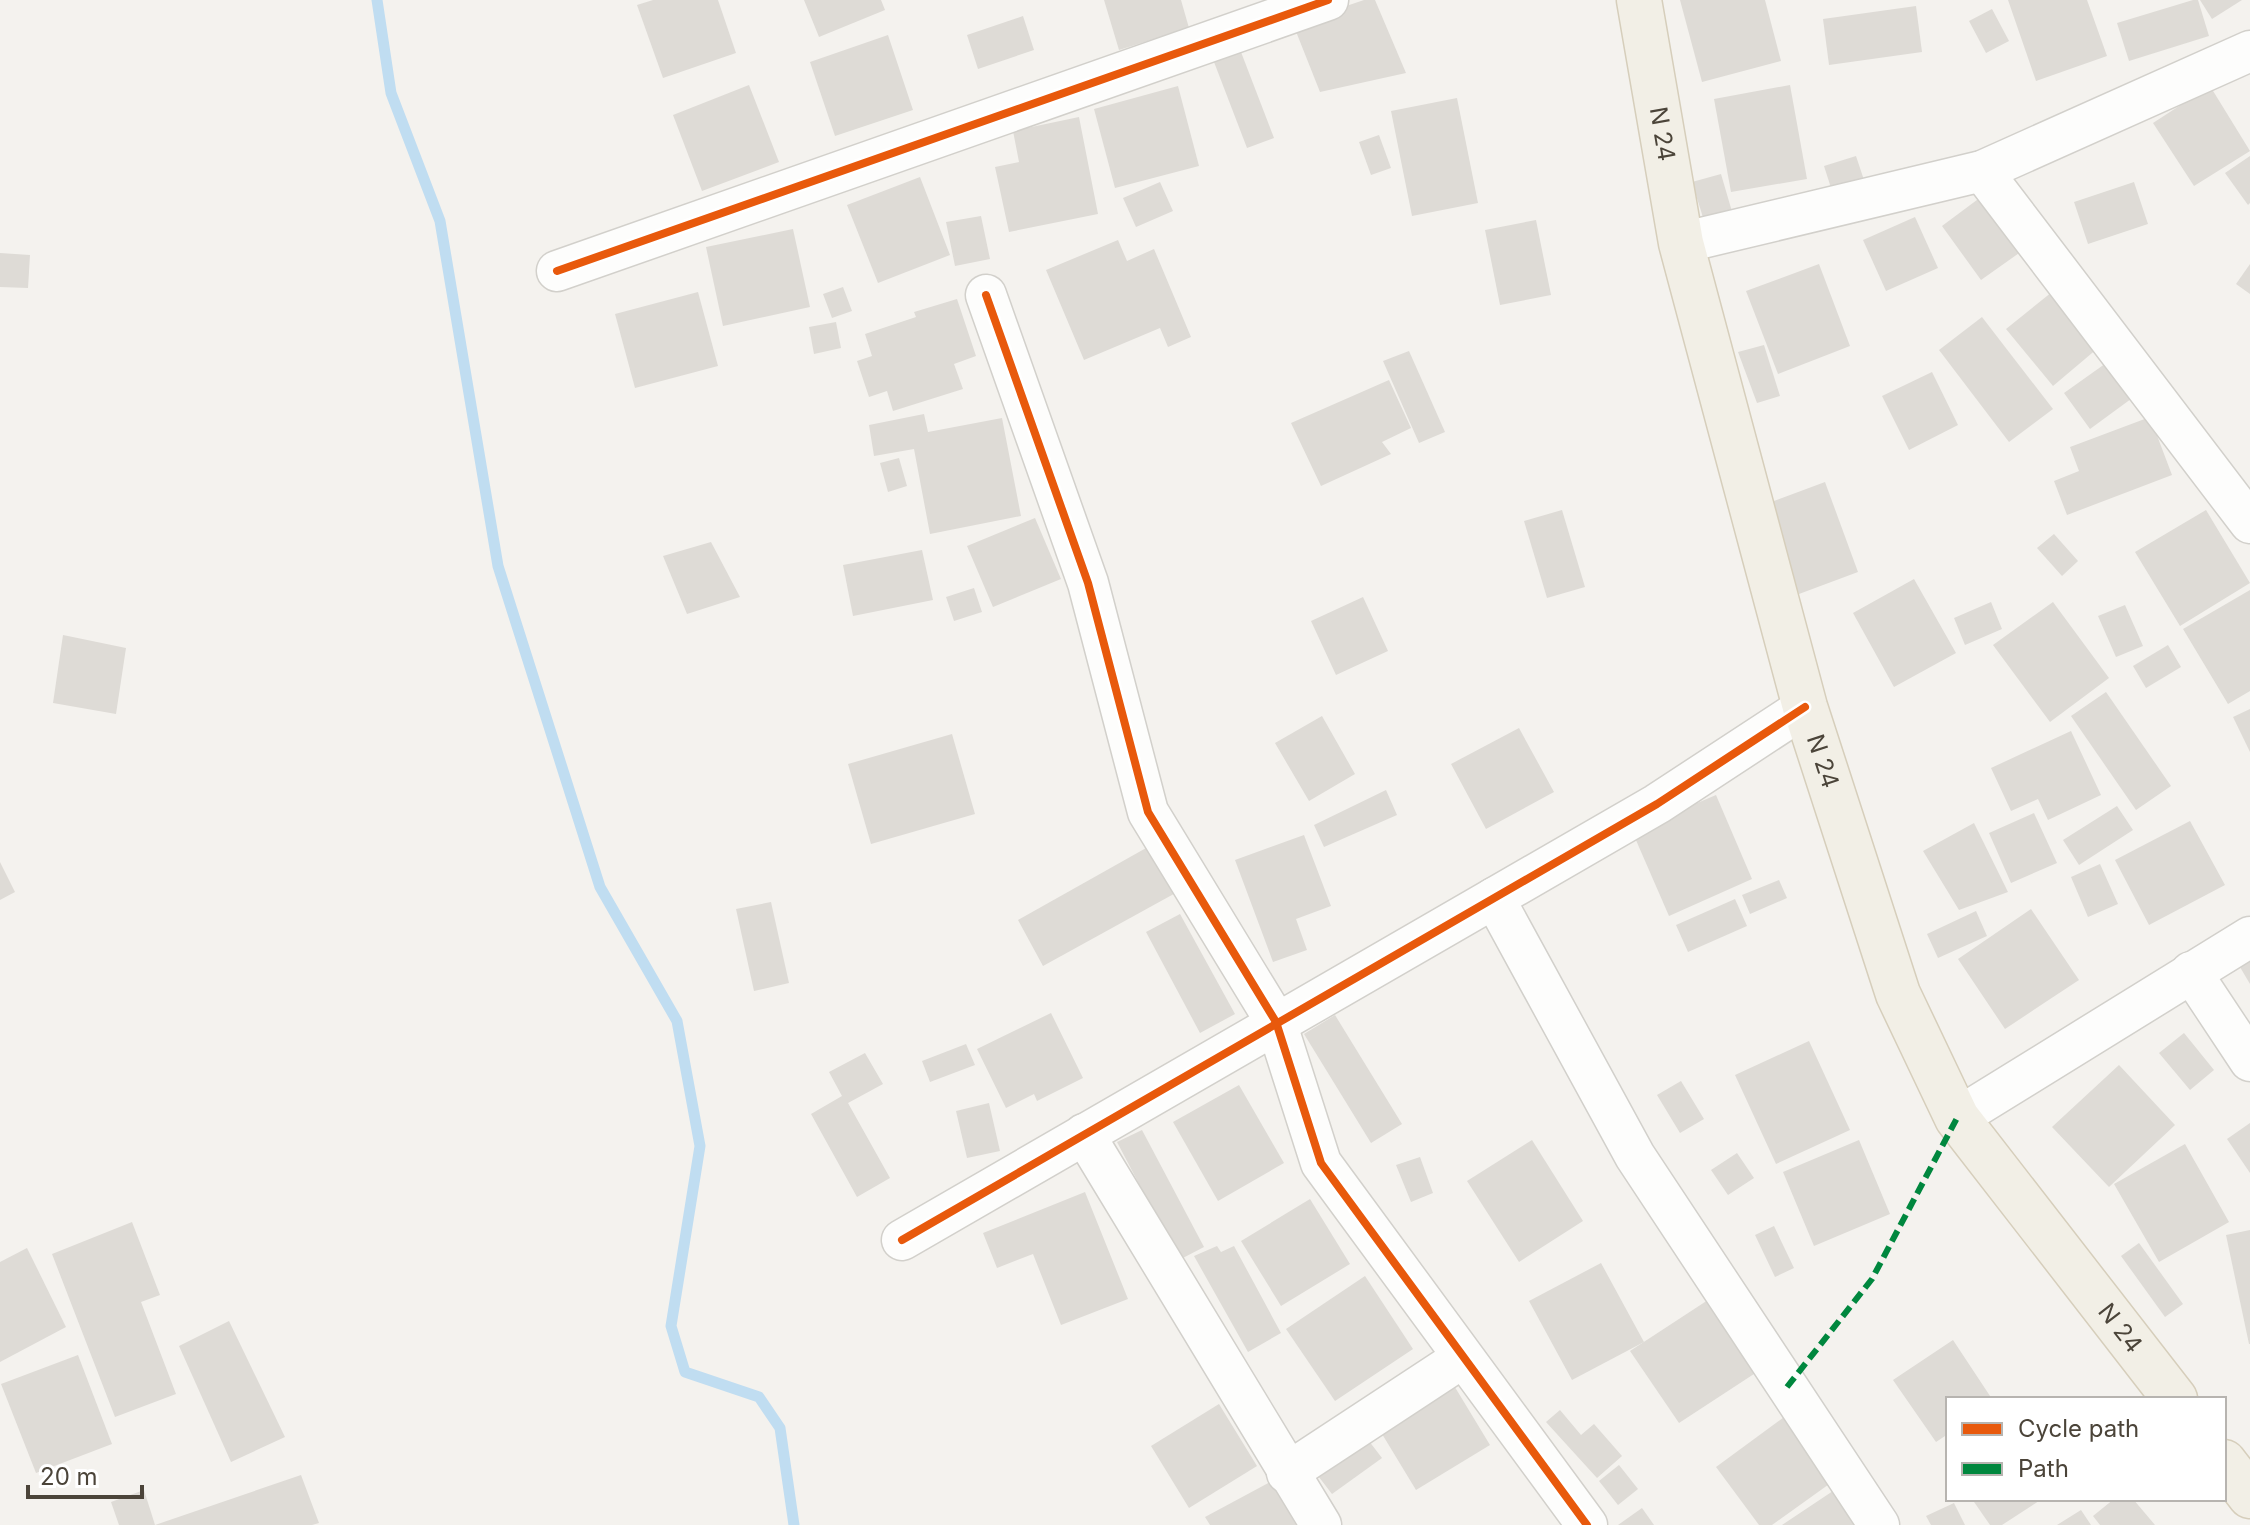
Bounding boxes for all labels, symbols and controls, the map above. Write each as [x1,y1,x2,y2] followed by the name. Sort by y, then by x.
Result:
[1644,105,1682,163] street label: N 24
[1801,731,1845,792] street label: N 24
[2092,1297,2149,1358] street label: N 24
[1946,1397,2226,1501] legend
[2018,1414,2139,1443] text: Cycle path
[28,1449,142,1499] scale bar
[2018,1454,2069,1483] text: Path
[40,1462,98,1491] text: 20 m

